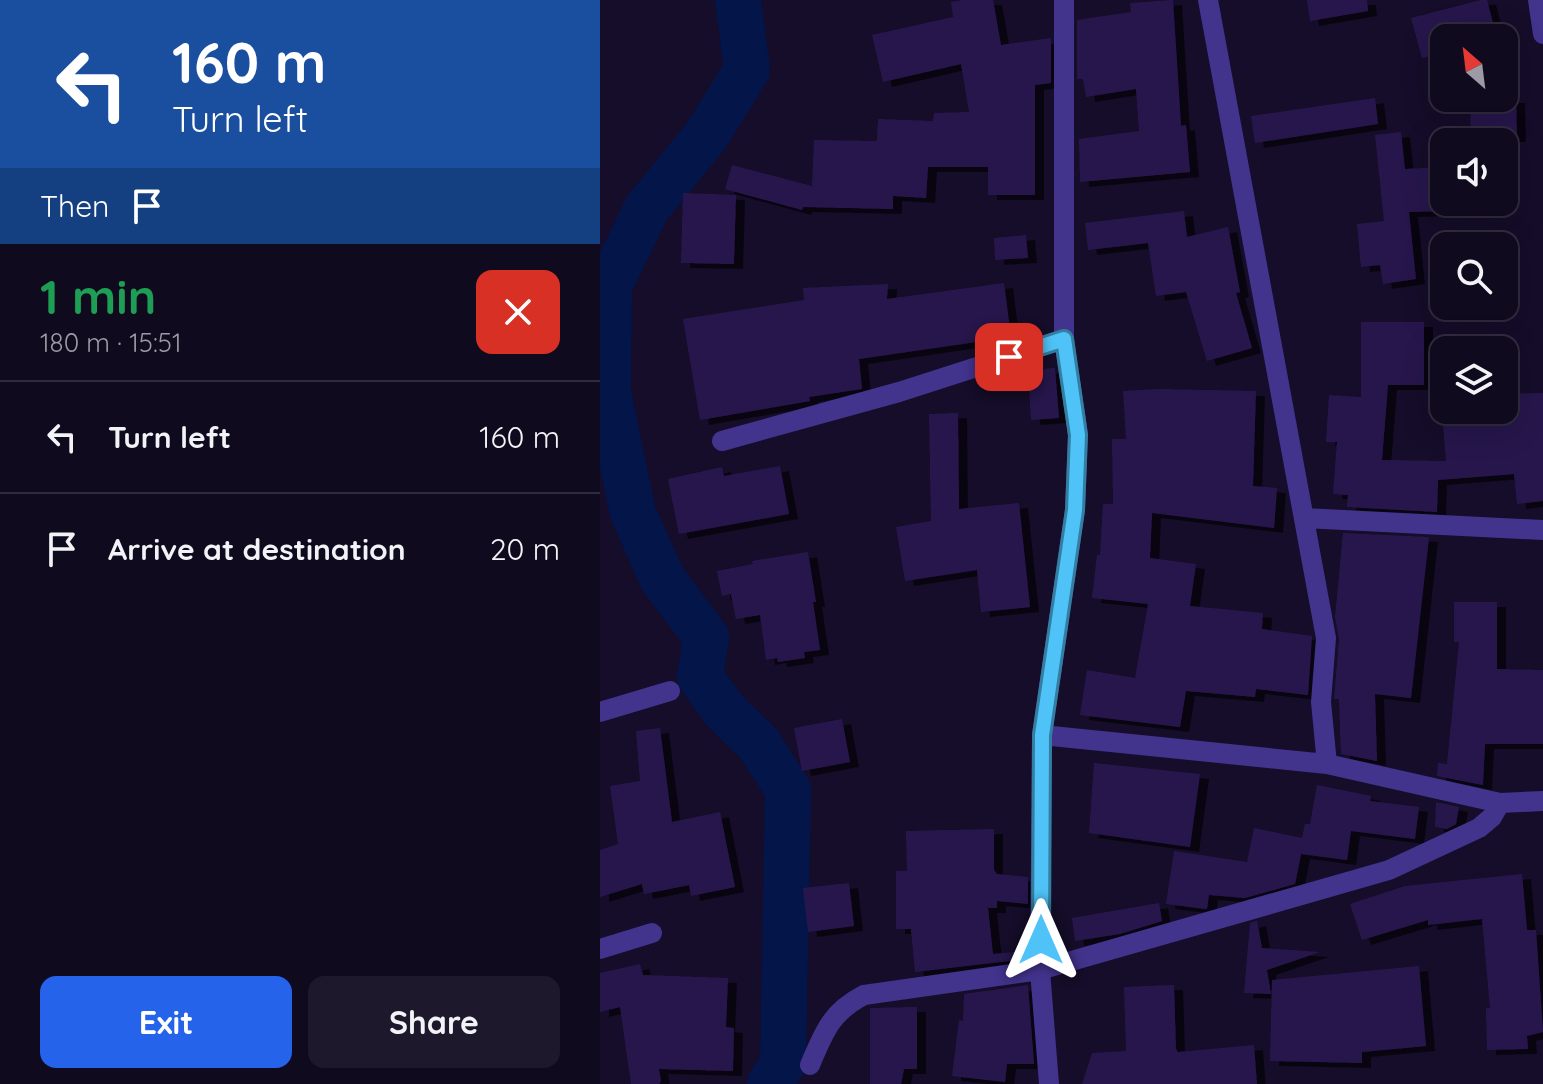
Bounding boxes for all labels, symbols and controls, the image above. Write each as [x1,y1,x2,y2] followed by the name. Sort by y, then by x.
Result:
[1430,24,1518,112] north arrow
[1430,24,1518,424] map controls
[172,27,326,97] text: 160 m
[40,32,144,136] icon: left
[172,96,308,141] text: Turn left
[1430,128,1518,216] button: sound
[125,184,169,228] icon: arrive
[40,187,109,225] text: Then
[1430,232,1518,320] button: search
[40,266,156,326] text: 1 min
[476,270,560,354] button: close
[975,323,1043,391] pin
[40,326,182,359] text: 180 m · 15:51
[987,335,1031,379] icon: arrive
[1430,336,1518,424] button: layers
[40,415,84,459] icon: left
[108,418,231,456] text: Turn left
[479,418,560,456] text: 160 m
[40,527,84,571] icon: arrive
[108,530,406,568] text: Arrive at destination
[490,530,560,568] text: 20 m
[999,898,1083,982] position arrow
[40,976,292,1068] button: Exit
[308,976,560,1068] button: Share

